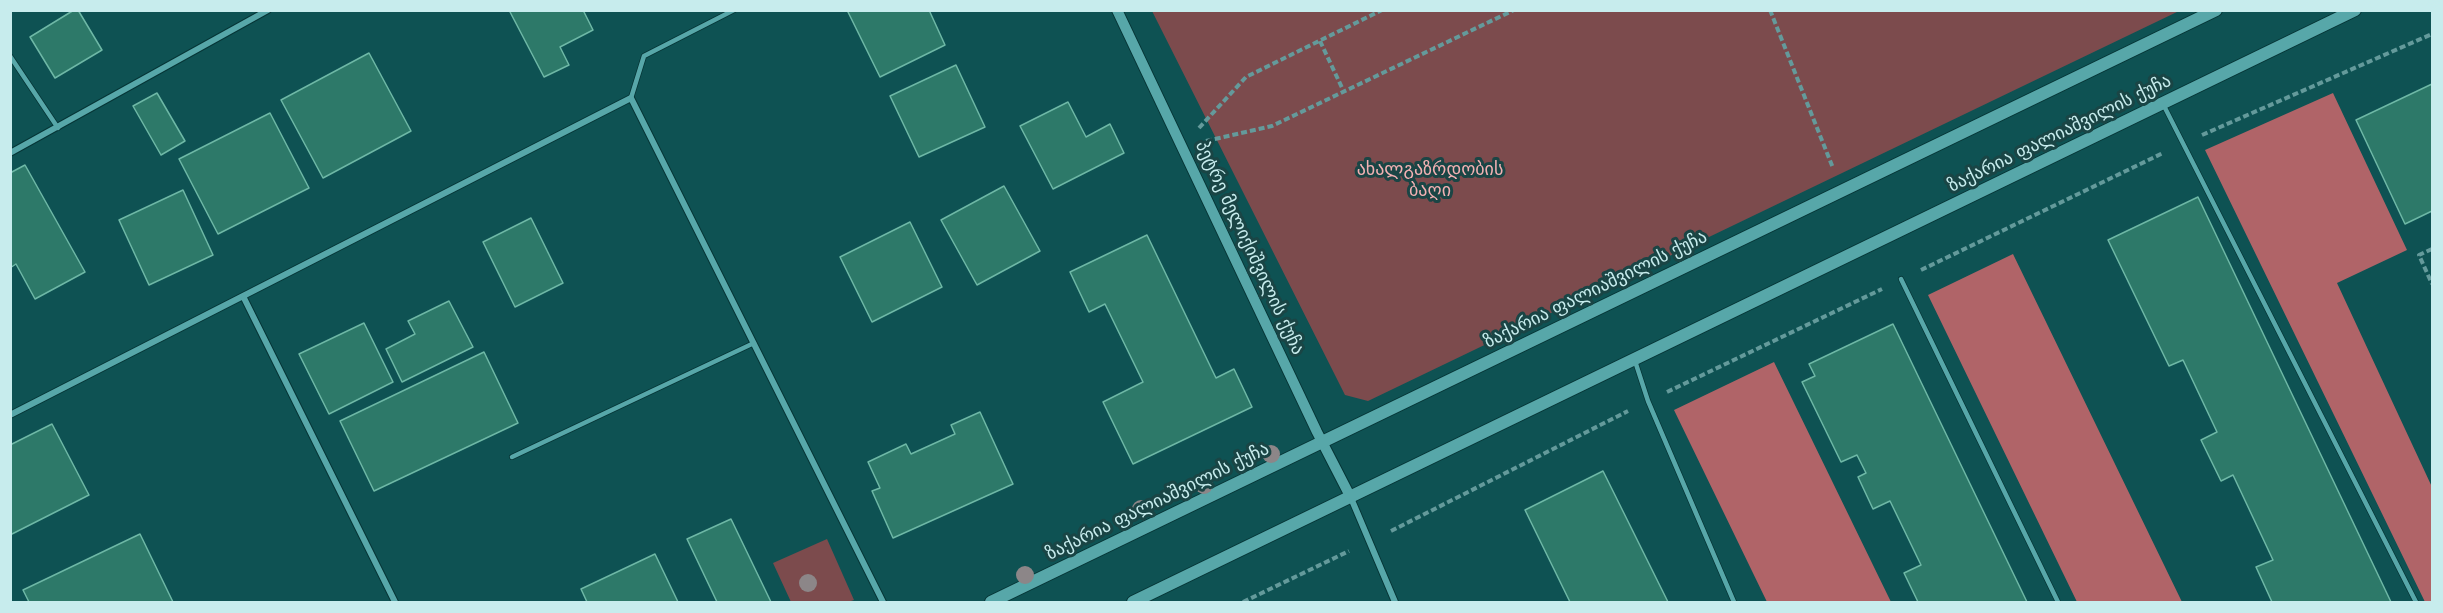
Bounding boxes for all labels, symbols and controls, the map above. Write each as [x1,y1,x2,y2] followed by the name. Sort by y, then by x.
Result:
[1945,71,2175,197] street label: ზაქარია ფალიაშვილის ქუჩა
[1190,138,1308,358] street label: პეტრე მელიქიშვილის ქუჩა
[1357,159,1503,201] park label: ახალგაზრდობის ბაღი
[1481,227,1711,353] street label: ზაქარია ფალიაშვილის ქუჩა
[1043,439,1273,565] street label: ზაქარია ფალიაშვილის ქუჩა

